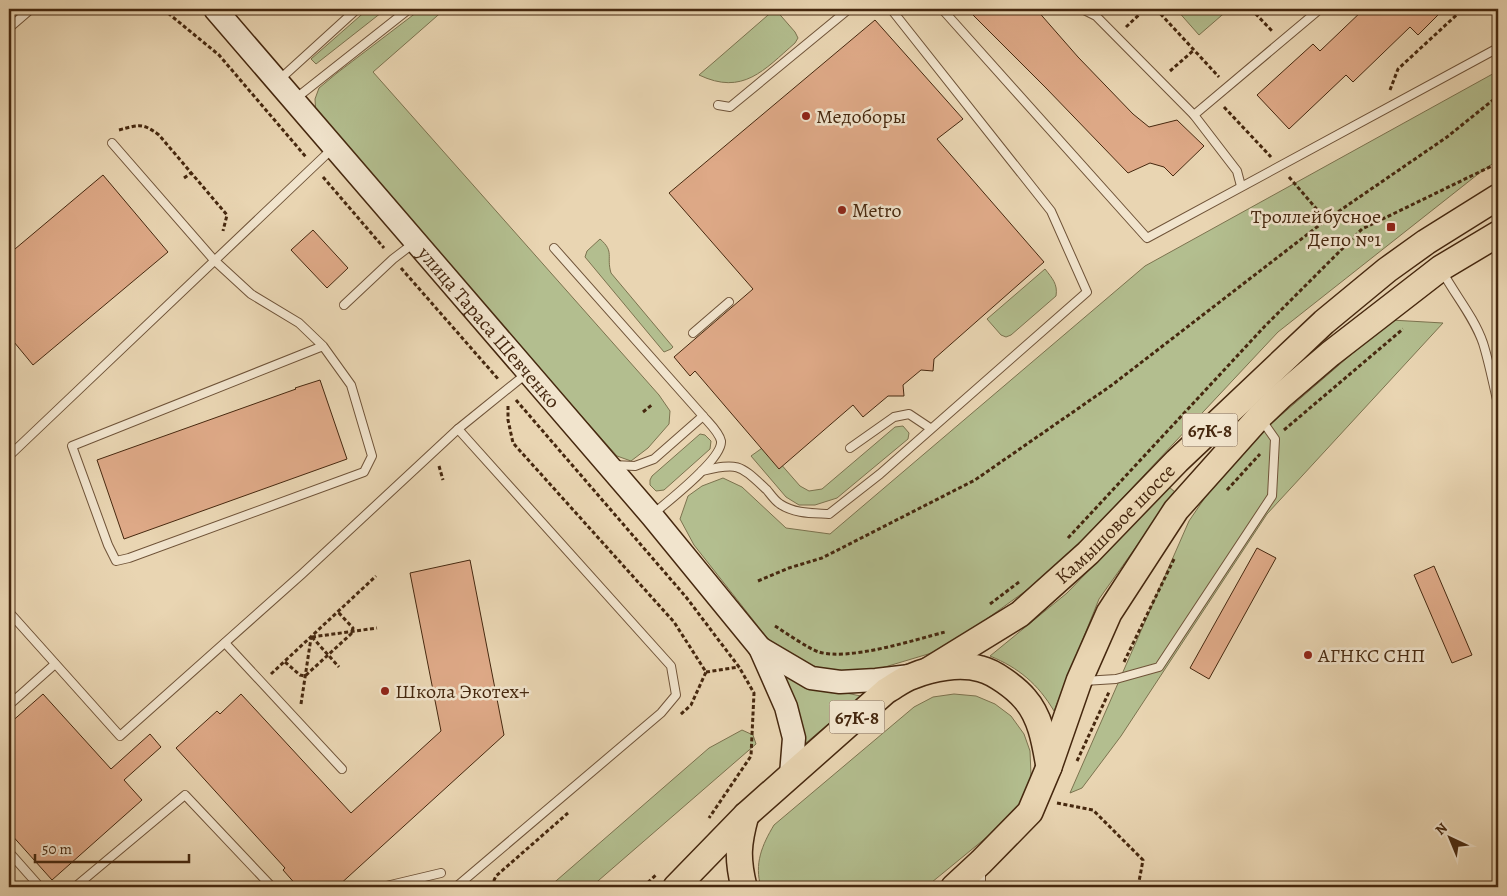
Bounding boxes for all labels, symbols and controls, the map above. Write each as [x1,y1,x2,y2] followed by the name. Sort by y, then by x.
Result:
[816,103,906,130] place label: Медоборы
[800,110,812,122] marker: Медоборы
[852,197,902,224] place label: Metro
[1251,203,1381,253] place label: Троллейбусное Депо №1
[836,204,848,216] marker: Metro
[1385,221,1397,233] marker: Троллейбусное Депо №1
[411,240,566,414] street label: улица Тараса Шевченко
[1182,414,1238,446] road number: 67К-8
[1049,458,1181,590] street label: Камышовое шоссе
[1317,642,1425,669] place label: АГНКС СНП
[1302,649,1314,661] marker: АГНКС СНП
[395,678,529,705] place label: Школа Экотех+
[379,685,391,697] marker: Школа Экотех+
[830,700,884,734] road number: 67К-8
[1424,814,1474,864] north arrow
[1431,819,1452,839] text: N
[35,831,189,863] scale bar
[42,839,72,859] text: 50 m

